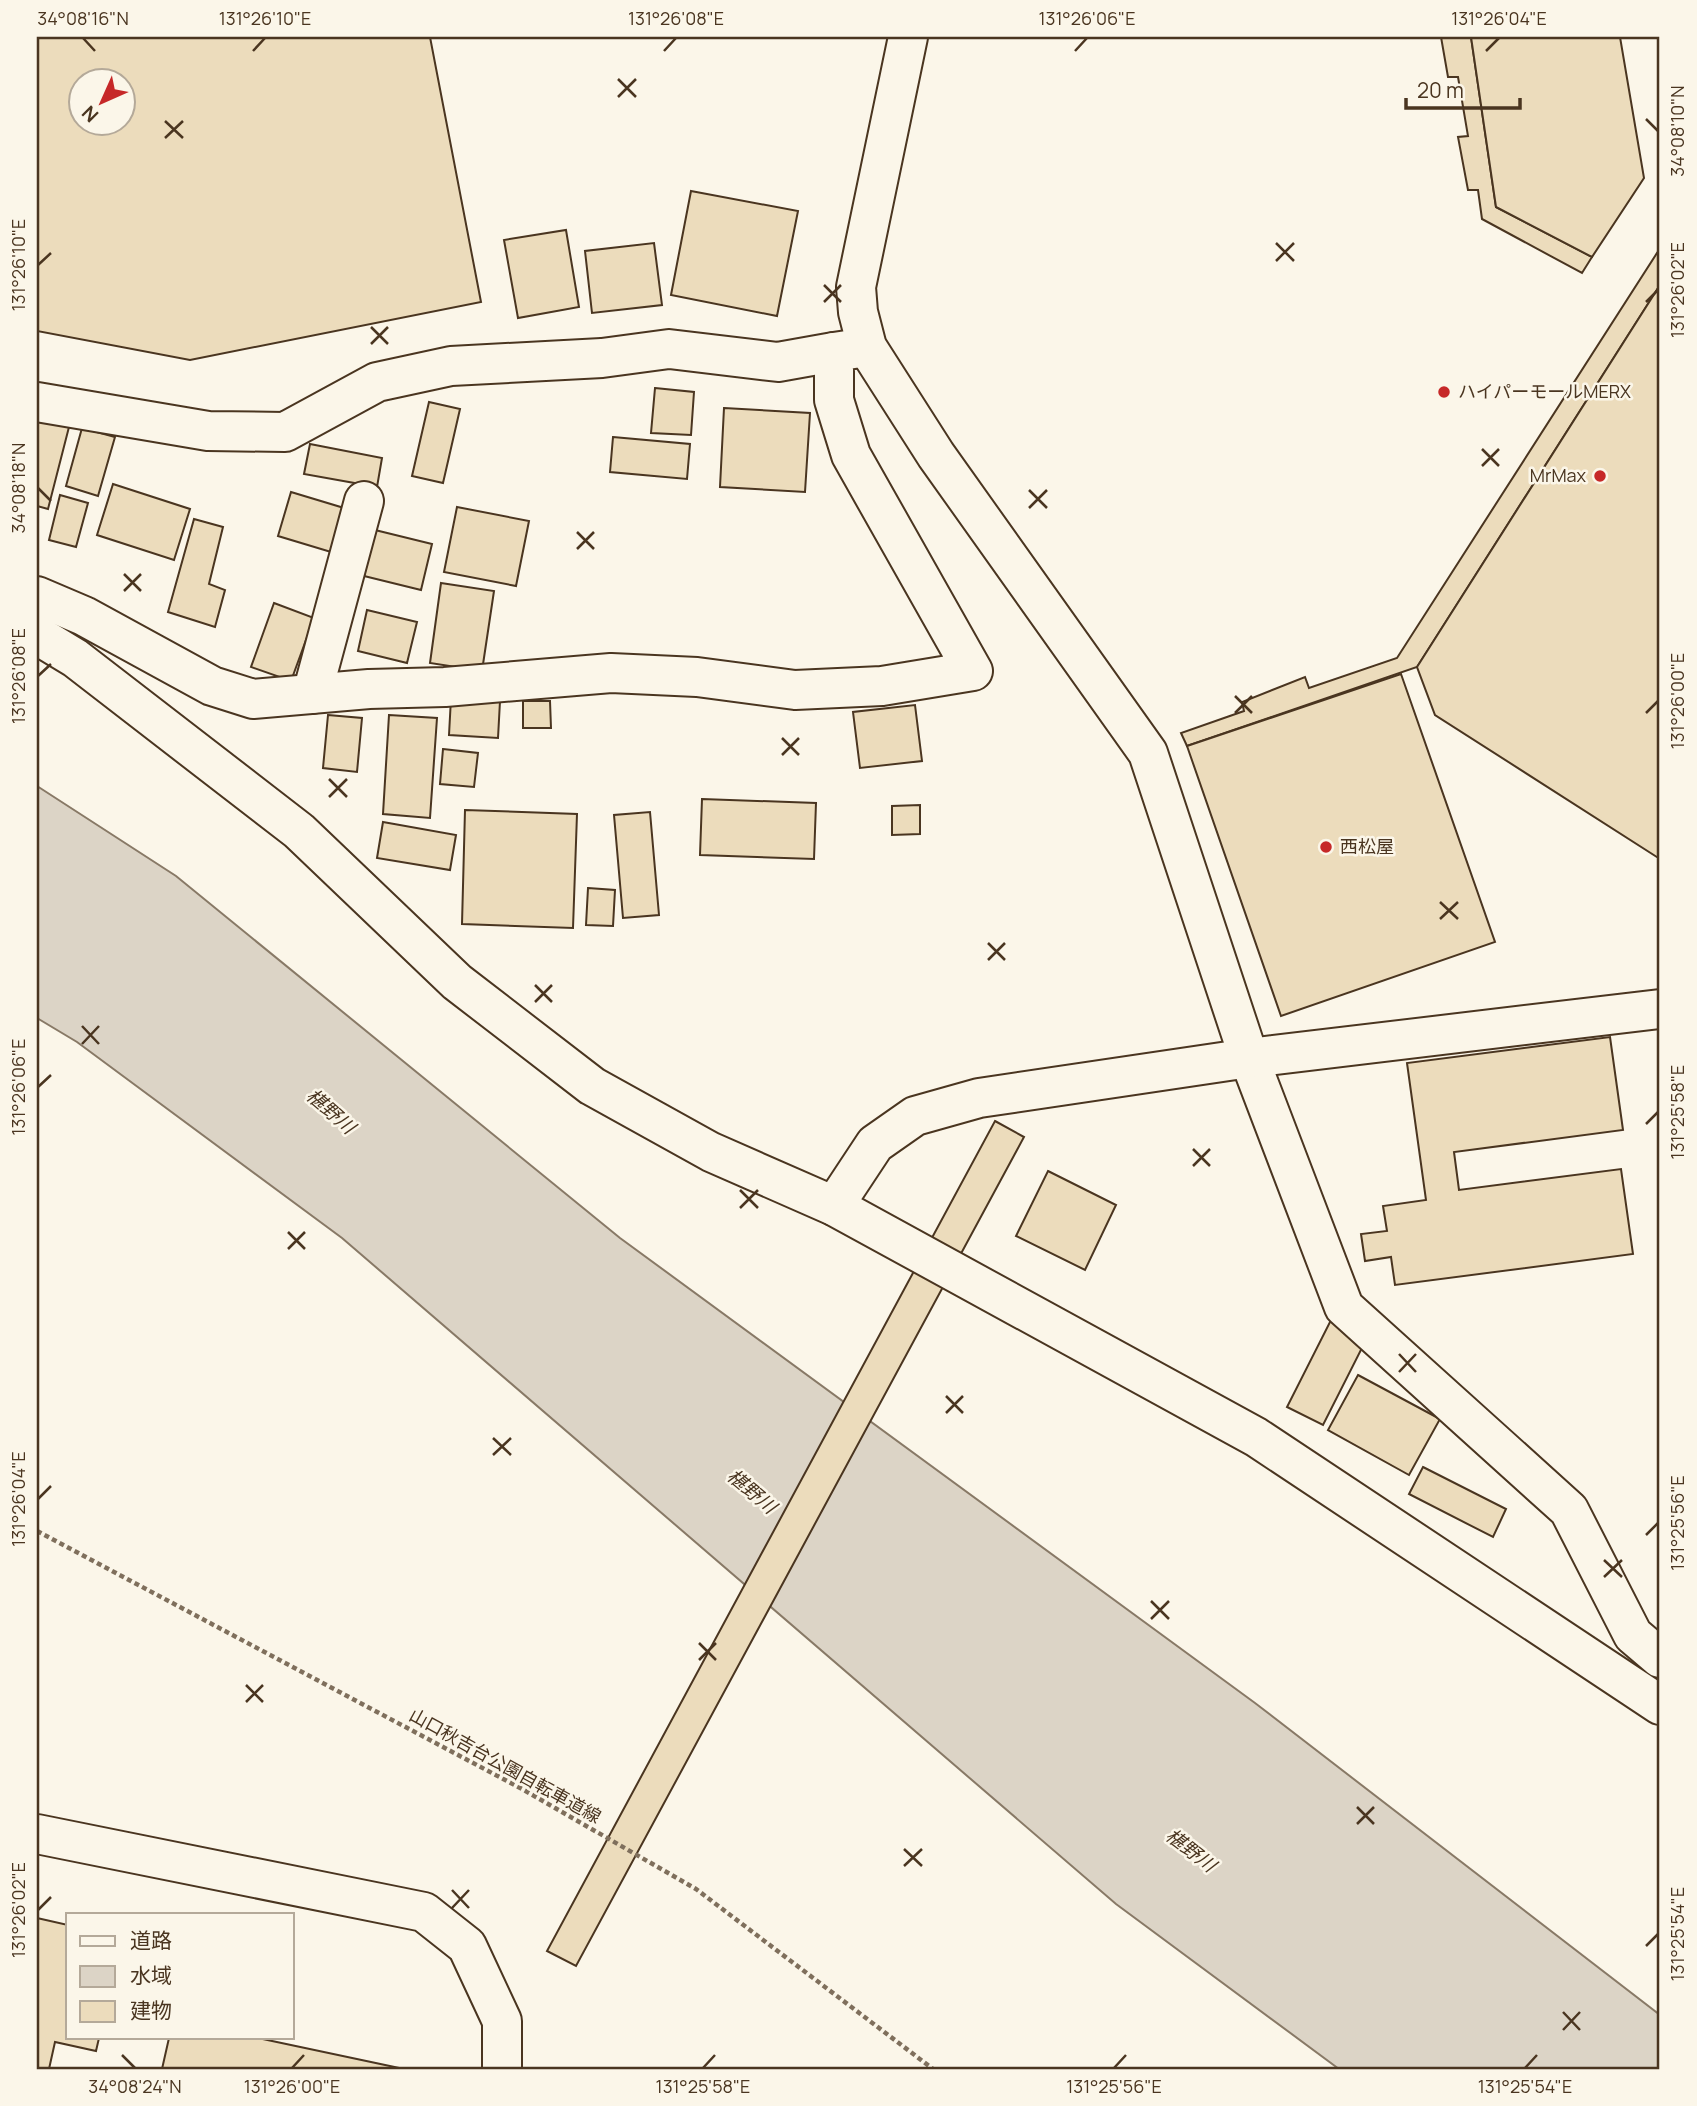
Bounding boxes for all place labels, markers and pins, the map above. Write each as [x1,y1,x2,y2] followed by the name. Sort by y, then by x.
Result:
[1458,379,1631,403] place label: ハイパーモールMERX
[1436,384,1452,400] marker: ハイパーモールMERX
[1530,463,1587,487] place label: MrMax
[1592,468,1608,484] marker: MrMax
[1340,834,1394,858] place label: 西松屋
[1318,839,1334,855] marker: 西松屋

